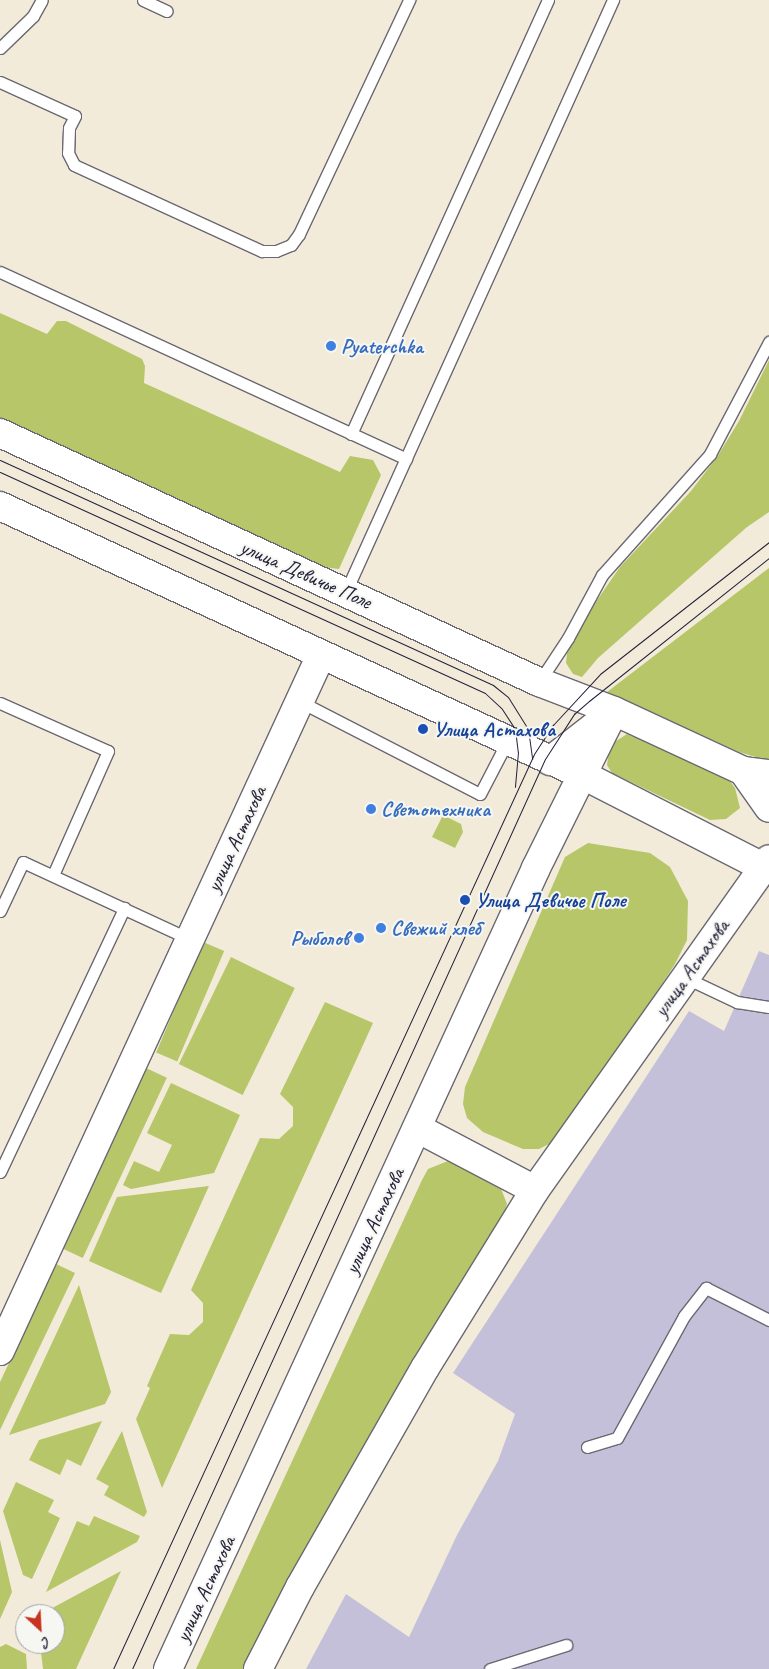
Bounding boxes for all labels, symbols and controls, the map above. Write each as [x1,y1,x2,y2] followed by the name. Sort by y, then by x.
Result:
[341,333,423,359] place label: Pyaterchka
[325,340,337,352] marker: Pyaterchka
[236,533,376,615] street label: улица Девичье Поле
[433,716,556,742] place label: Улица Астахова
[417,723,429,735] marker: Улица Астахова
[200,782,272,896] street label: улица Астахова
[381,796,490,822] place label: Светотехника
[365,803,377,815] marker: Светотехника
[475,887,629,913] place label: Улица Девичье Поле
[459,894,471,906] marker: Улица Девичье Поле
[648,914,734,1022] street label: улица Астахова
[391,915,480,941] place label: Свежий хлеб
[375,922,387,934] marker: Свежий хлеб
[291,925,349,951] place label: Рыболов
[353,932,365,944] marker: Рыболов
[338,1164,410,1278] street label: улица Астахова
[169,1532,241,1646] street label: улица Астахова
[15,1604,65,1654] north arrow
[39,1633,53,1651] text: С

